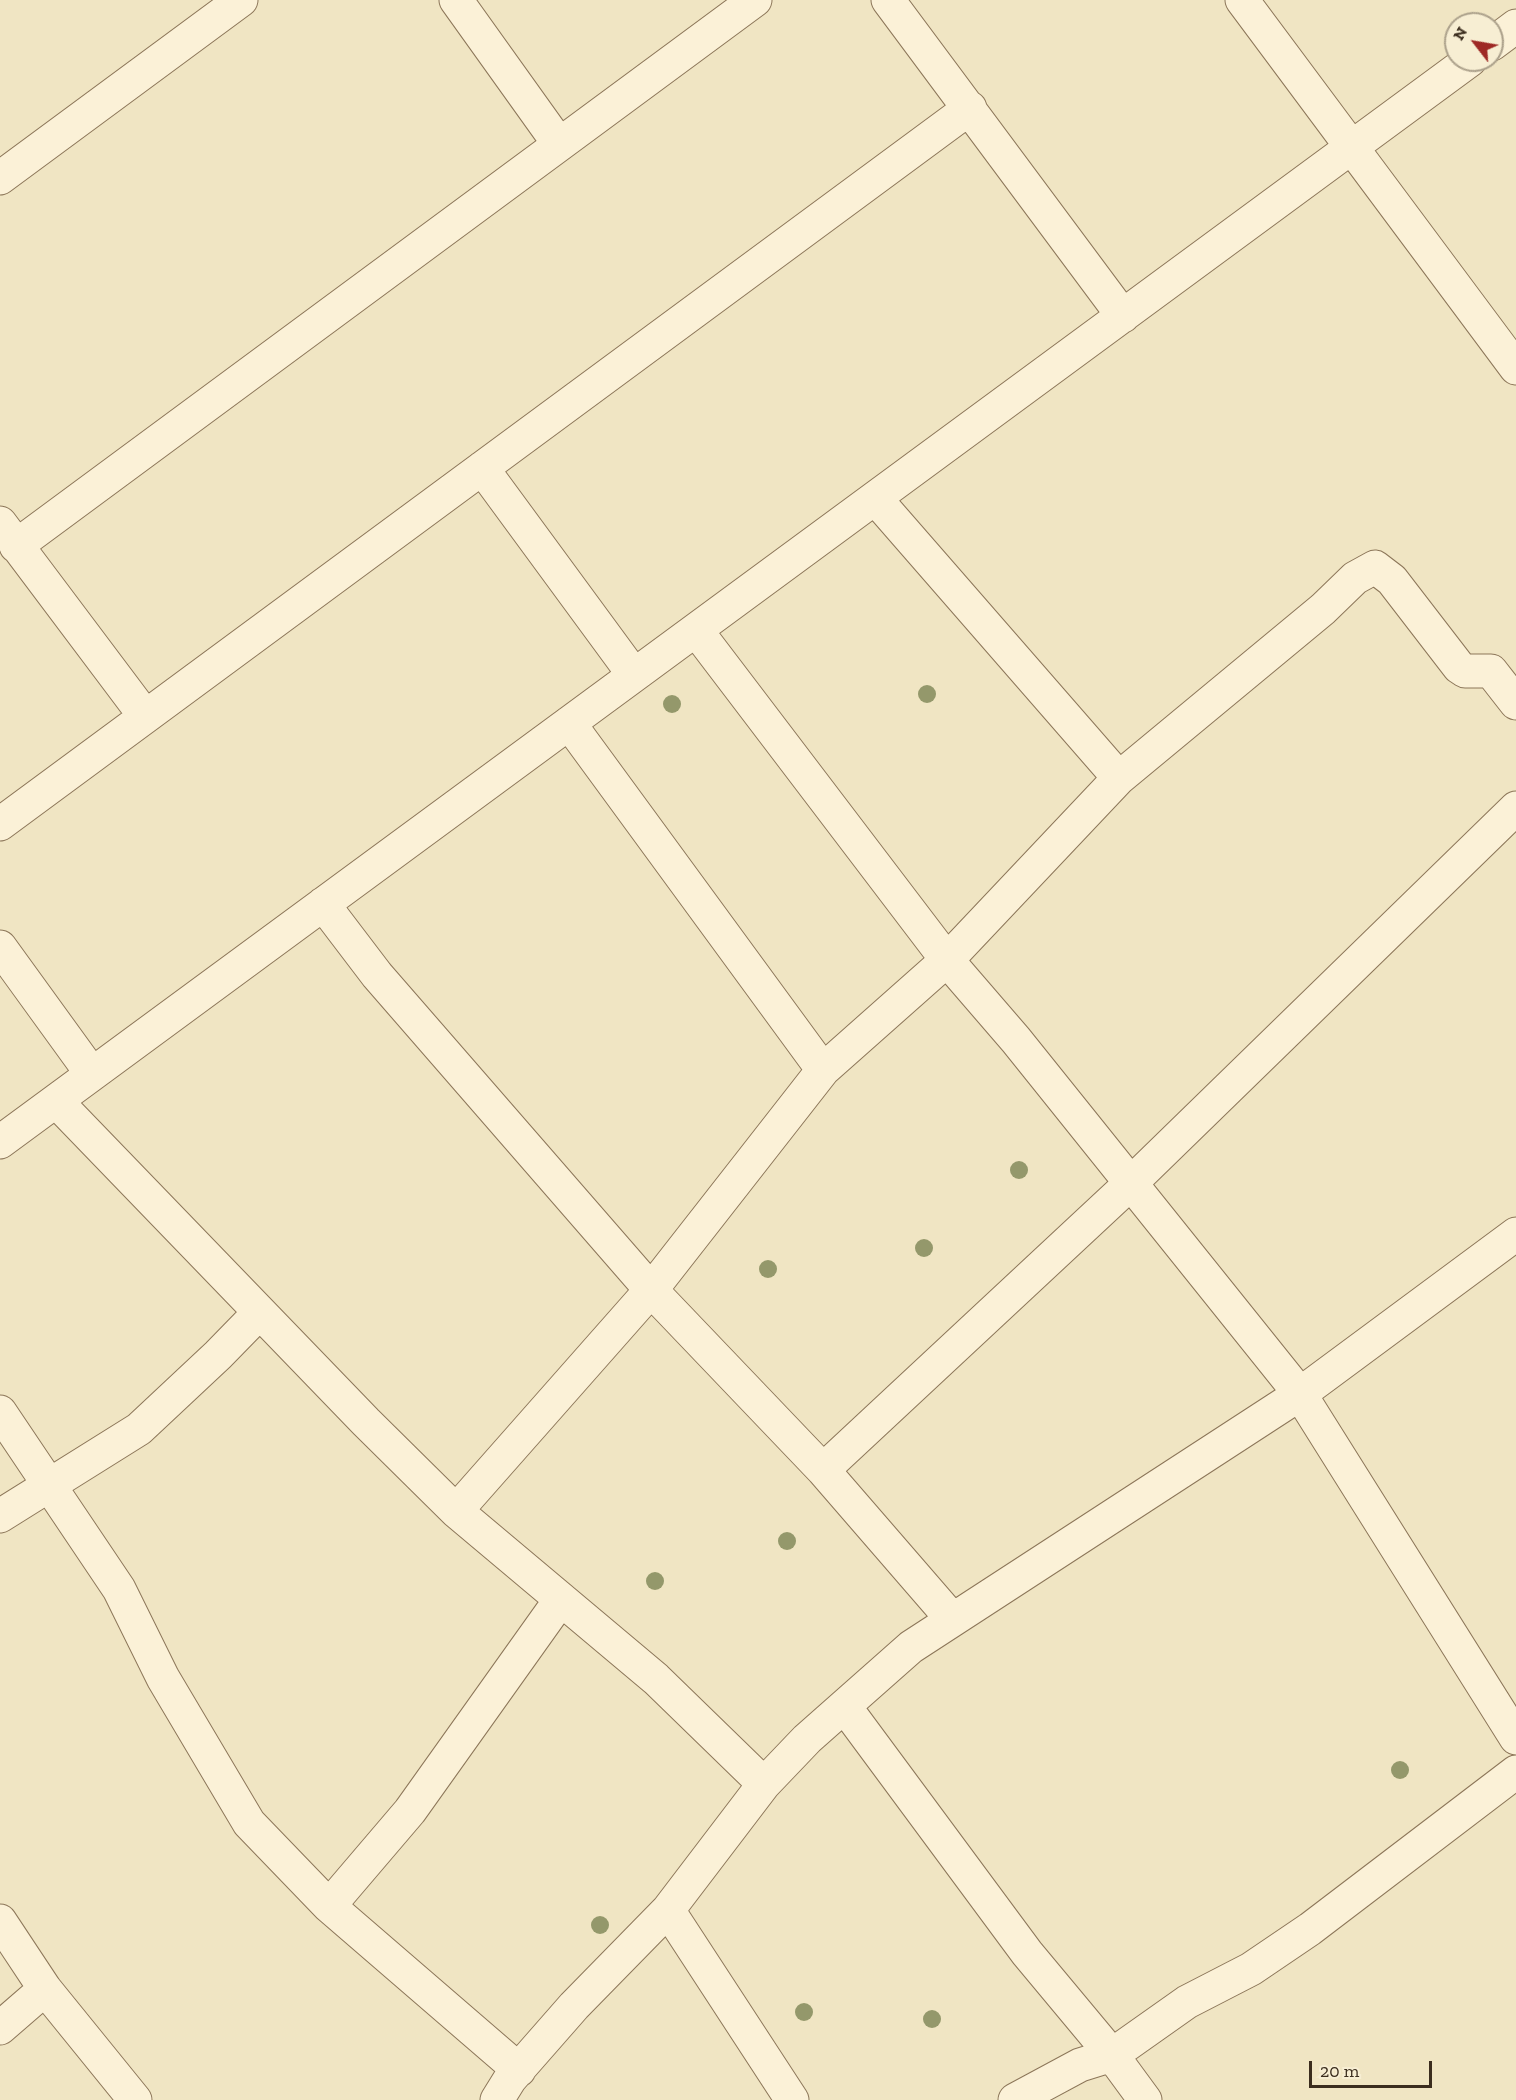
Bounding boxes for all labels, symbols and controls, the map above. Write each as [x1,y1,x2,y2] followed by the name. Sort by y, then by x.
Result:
[1444,12,1504,72] north arrow
[1449,23,1471,44] text: N
[1312,2049,1435,2087] scale bar
[1320,2060,1359,2082] text: 20 m

